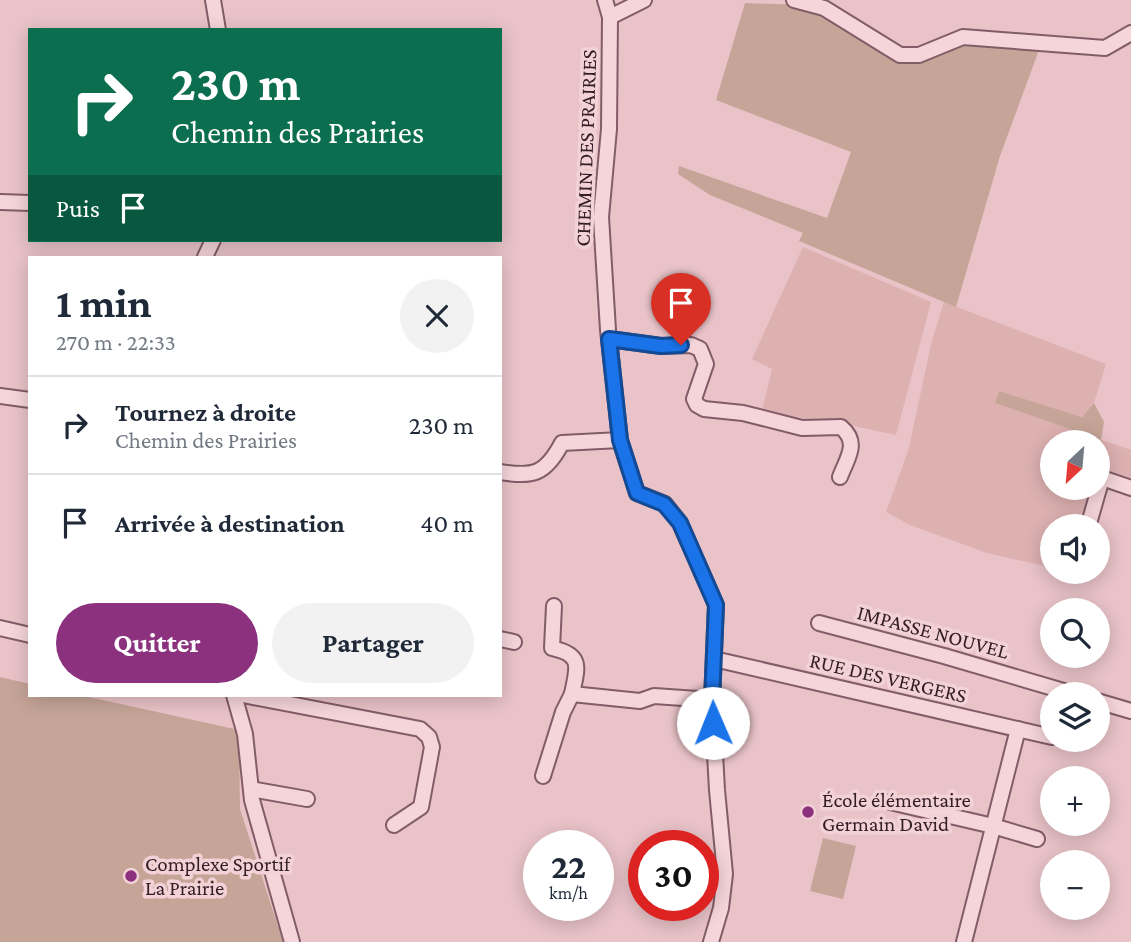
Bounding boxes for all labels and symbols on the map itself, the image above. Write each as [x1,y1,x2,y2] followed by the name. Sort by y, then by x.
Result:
[571,49,601,247] street label: CHEMIN DES PRAIRIES
[651,273,711,345] pin
[1040,430,1110,500] north arrow
[855,600,1012,664] street label: IMPASSE NOUVEL
[807,648,969,708] street label: RUE DES VERGERS
[676,686,750,760] position arrow
[822,788,971,836] place label: École élémentaire Germain David
[800,804,816,820] marker: École élémentaire Germain David
[628,830,719,921] speed limit sign: 30
[145,852,292,900] place label: Complexe Sportif La Prairie
[123,868,139,884] marker: Complexe Sportif La Prairie

